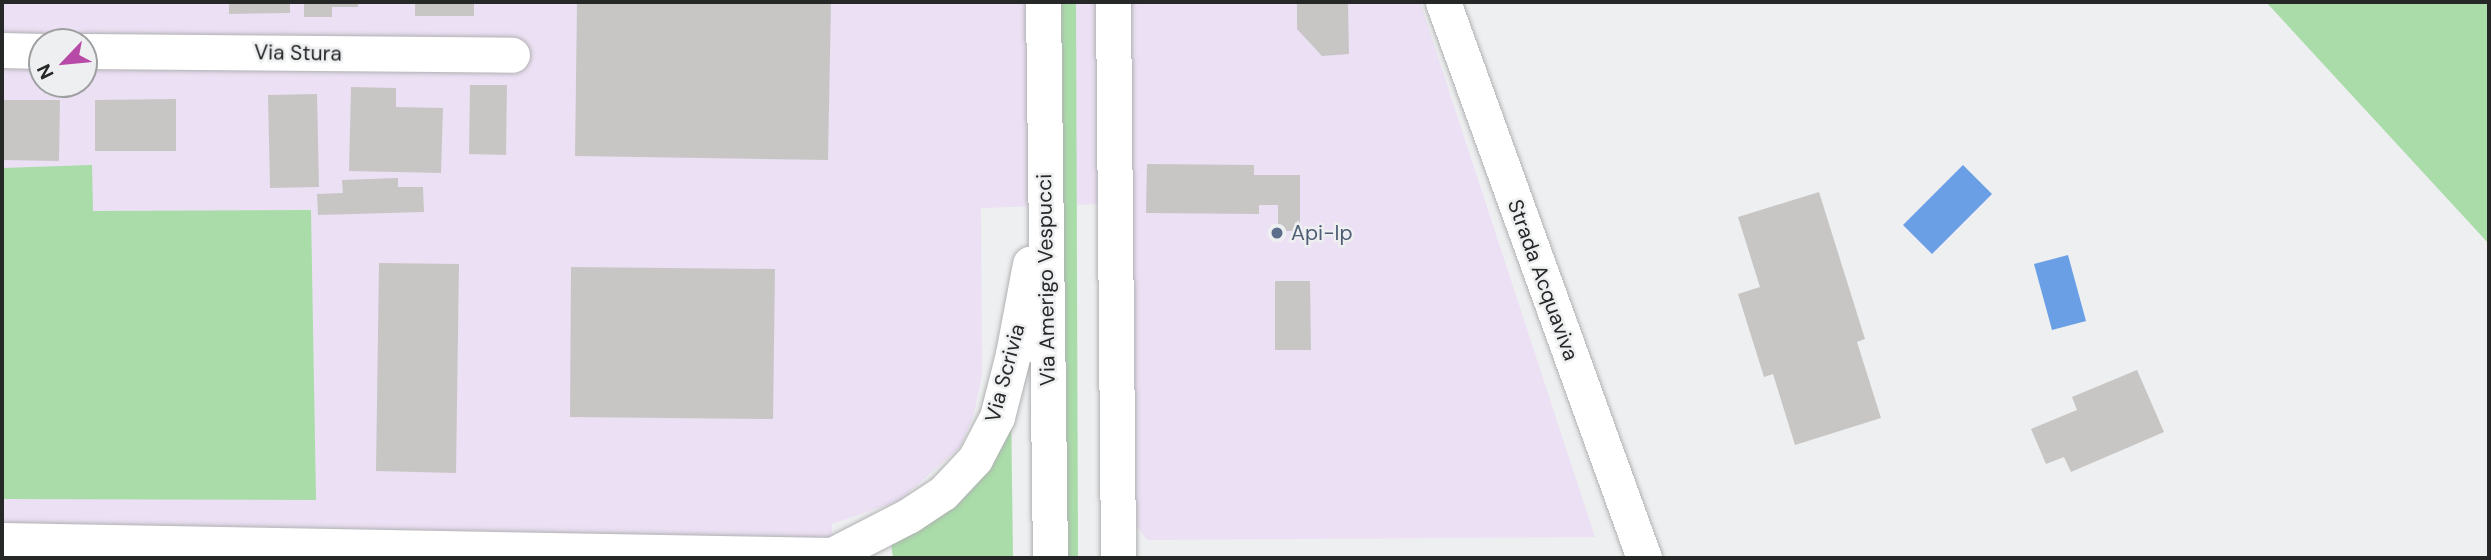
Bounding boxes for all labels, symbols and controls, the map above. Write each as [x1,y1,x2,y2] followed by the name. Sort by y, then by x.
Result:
[28,28,98,98] north arrow
[254,40,342,66] street label: Via Stura
[31,60,60,83] text: N
[1032,174,1060,386] street label: Via Amerigo Vespucci
[1502,196,1584,364] street label: Strada Acquaviva
[1291,220,1353,246] place label: Api-Ip
[1269,225,1285,241] marker: Api-Ip
[980,321,1030,425] street label: Via Scrivia

